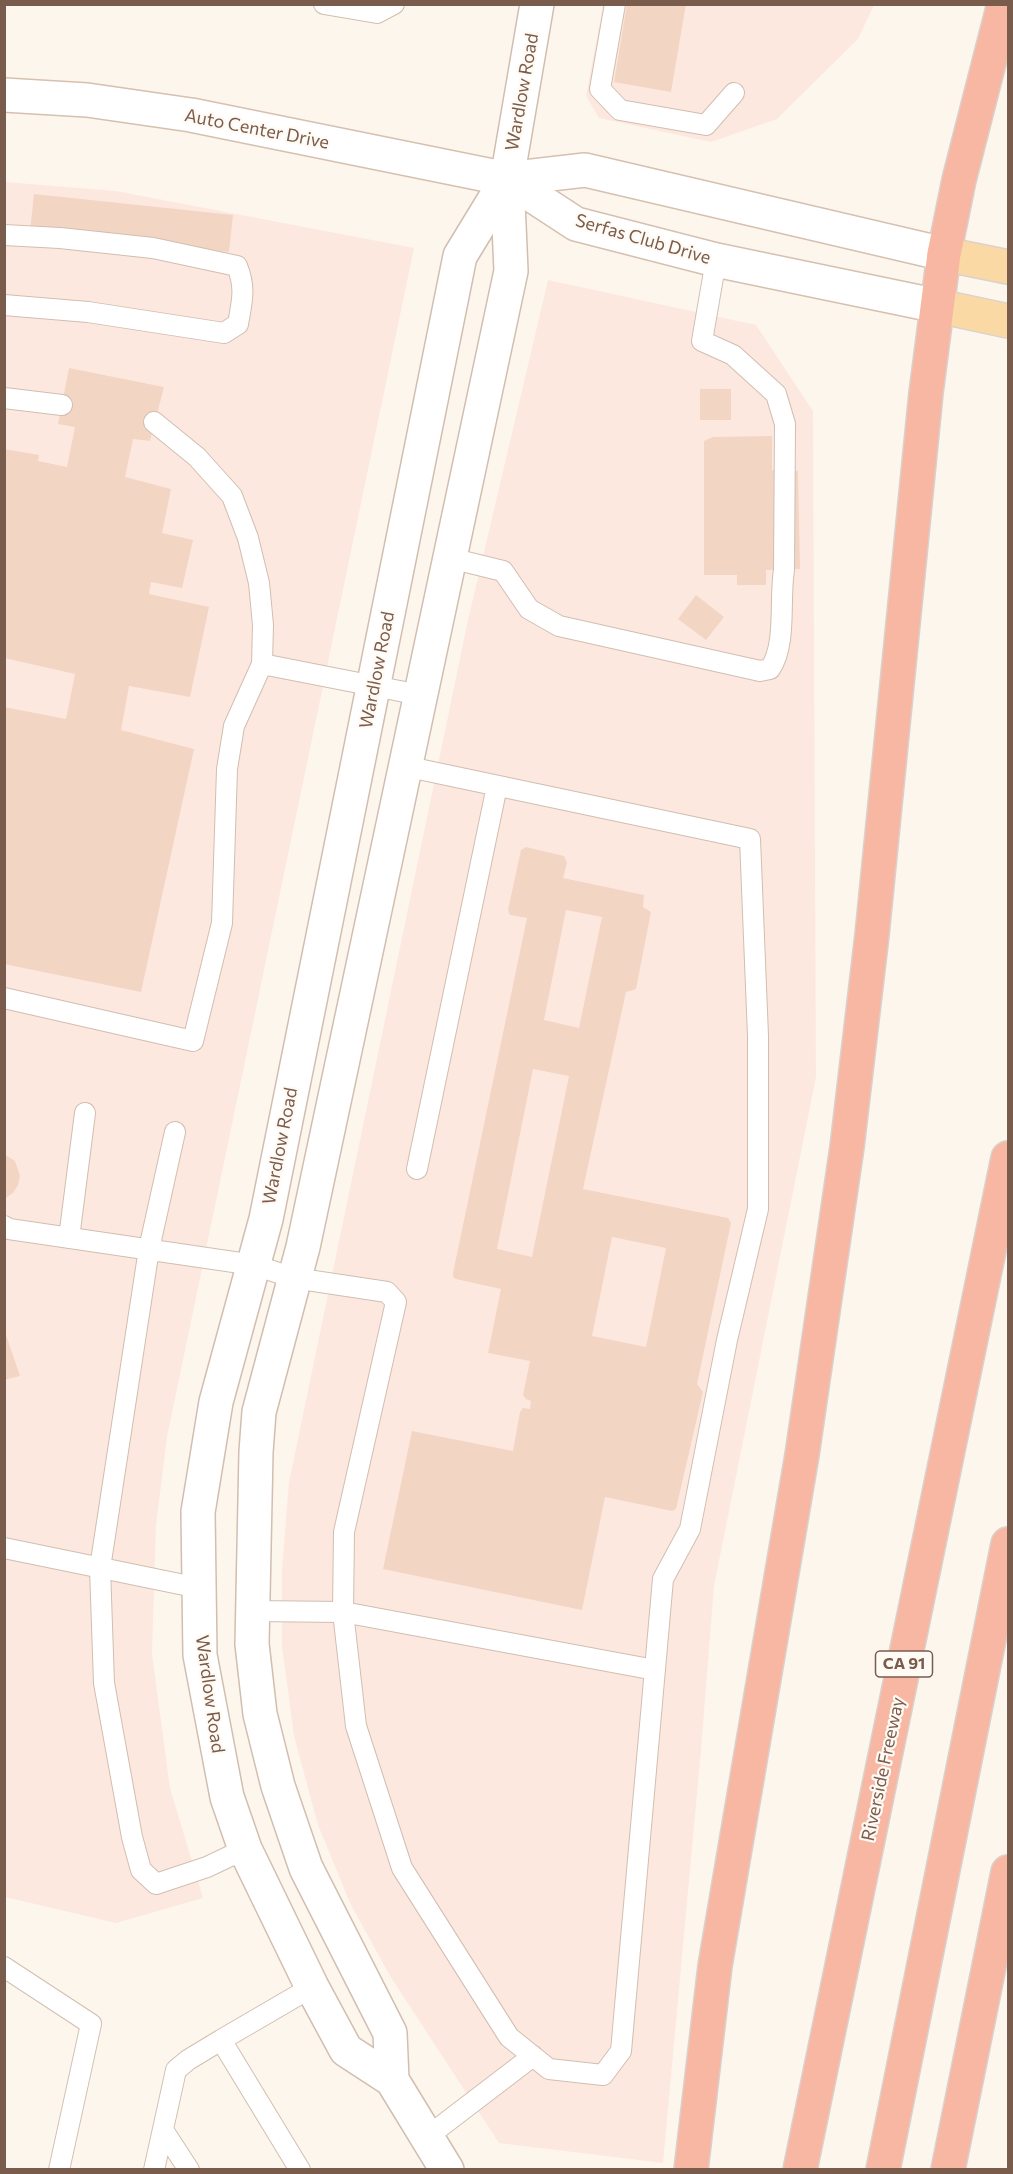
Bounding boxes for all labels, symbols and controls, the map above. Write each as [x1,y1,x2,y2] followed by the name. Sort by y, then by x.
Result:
[501,32,543,152] street label: Wardlow Road
[183,104,331,154] street label: Auto Center Drive
[573,209,713,269] street label: Serfas Club Drive
[355,610,399,730] street label: Wardlow Road
[258,1086,302,1206] street label: Wardlow Road
[191,1634,229,1754] street label: Wardlow Road
[876,1651,932,1677] road number: CA 91
[857,1695,909,1843] street label: Riverside Freeway

